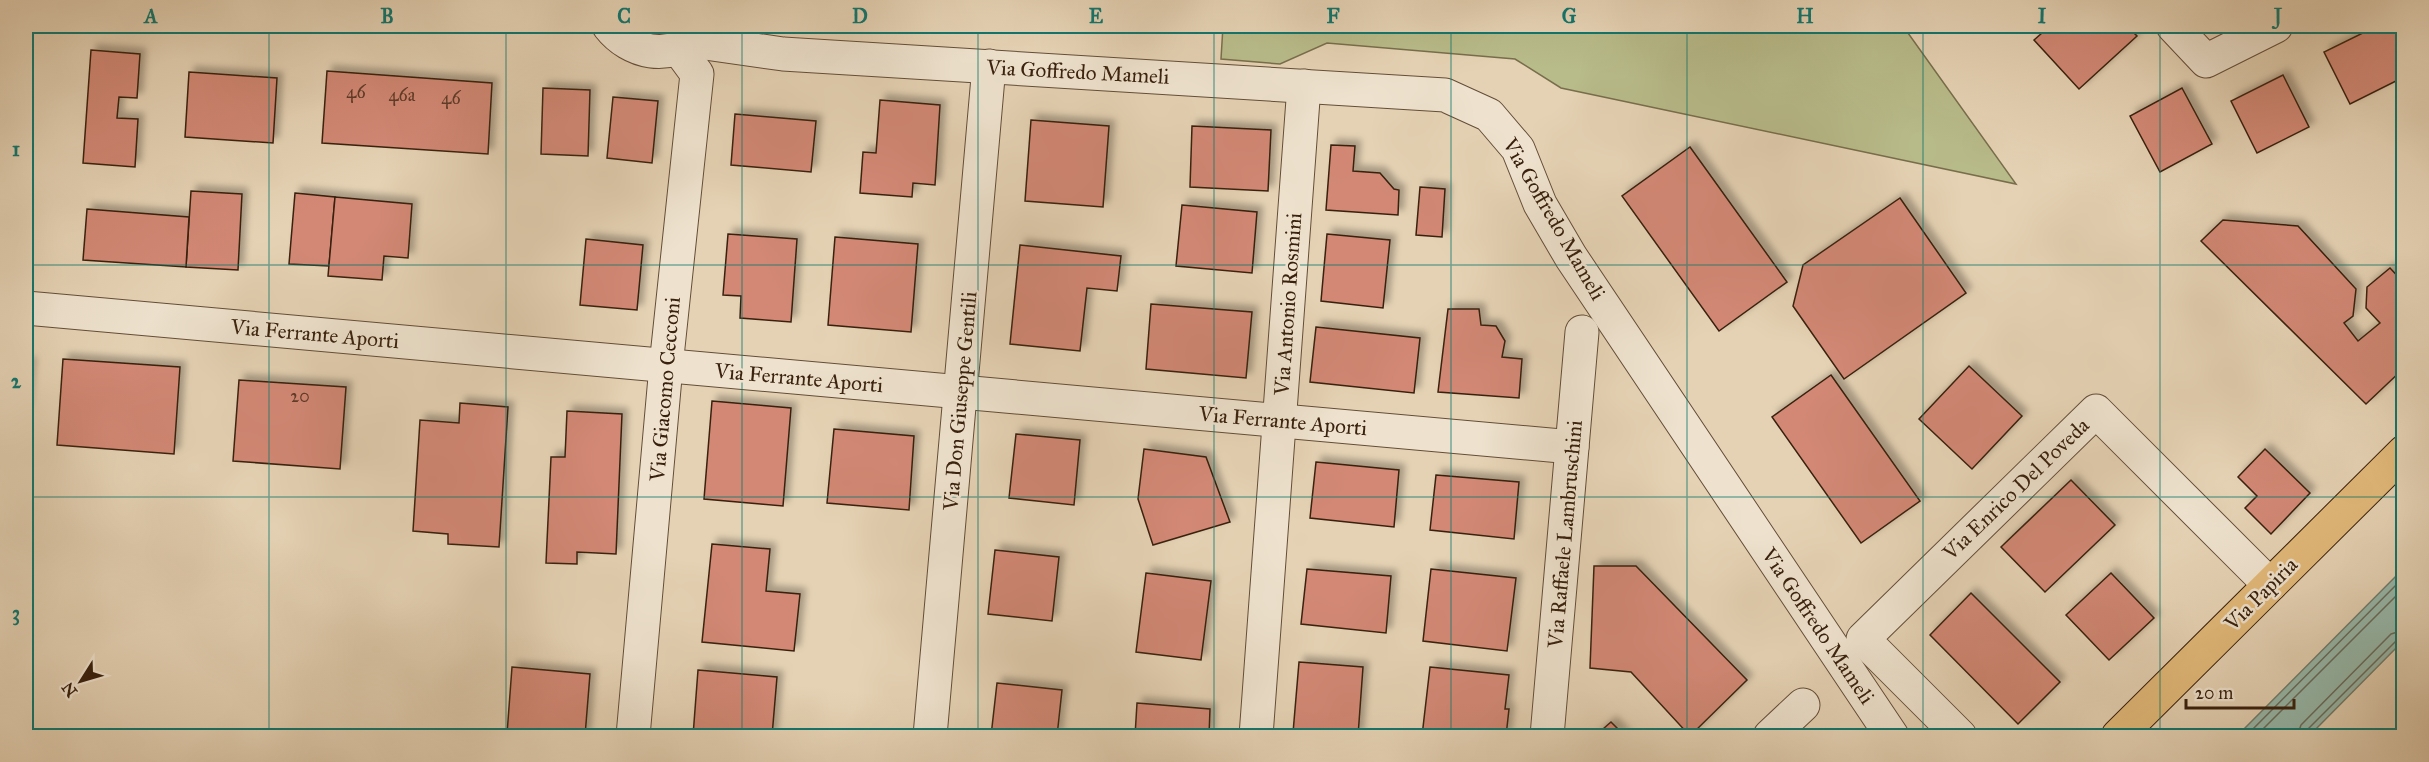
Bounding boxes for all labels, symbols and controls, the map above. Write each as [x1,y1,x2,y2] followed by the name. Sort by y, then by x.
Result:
[142,4,158,28] text: A
[380,4,394,28] text: B
[617,4,631,28] text: C
[852,4,868,28] text: D
[1089,4,1104,28] text: E
[1326,4,1340,28] text: F
[1562,4,1577,28] text: G
[1796,4,1814,28] text: H
[2038,4,2047,28] text: I
[2271,4,2283,30] text: J
[985,54,1170,90] street label: Via Goffredo Mameli
[346,81,366,103] house number: 46
[389,84,416,106] house number: 46a
[441,87,461,109] house number: 46
[1496,132,1611,305] street label: Via Goffredo Mameli
[12,137,20,161] text: 1
[1269,211,1307,397] street label: Via Antonio Rosmini
[937,290,983,513] street label: Via Don Giuseppe Gentili
[644,296,686,483] street label: Via Giacomo Cecconi
[229,314,400,354] street label: Via Ferrante Aporti
[713,358,884,398] street label: Via Ferrante Aporti
[11,369,22,393] text: 2
[290,385,310,407] house number: 20
[1197,401,1368,441] street label: Via Ferrante Aporti
[1937,412,2095,566] street label: Via Enrico Del Poveda
[1542,419,1588,650] street label: Via Raffaele Lambruschini
[1756,542,1880,709] street label: Via Goffredo Mameli
[2218,552,2303,637] street label: Via Papiria
[12,601,20,626] text: 3
[51,651,111,711] north arrow
[2186,672,2294,710] scale bar
[57,678,81,701] text: N
[2195,682,2233,704] text: 20 m

